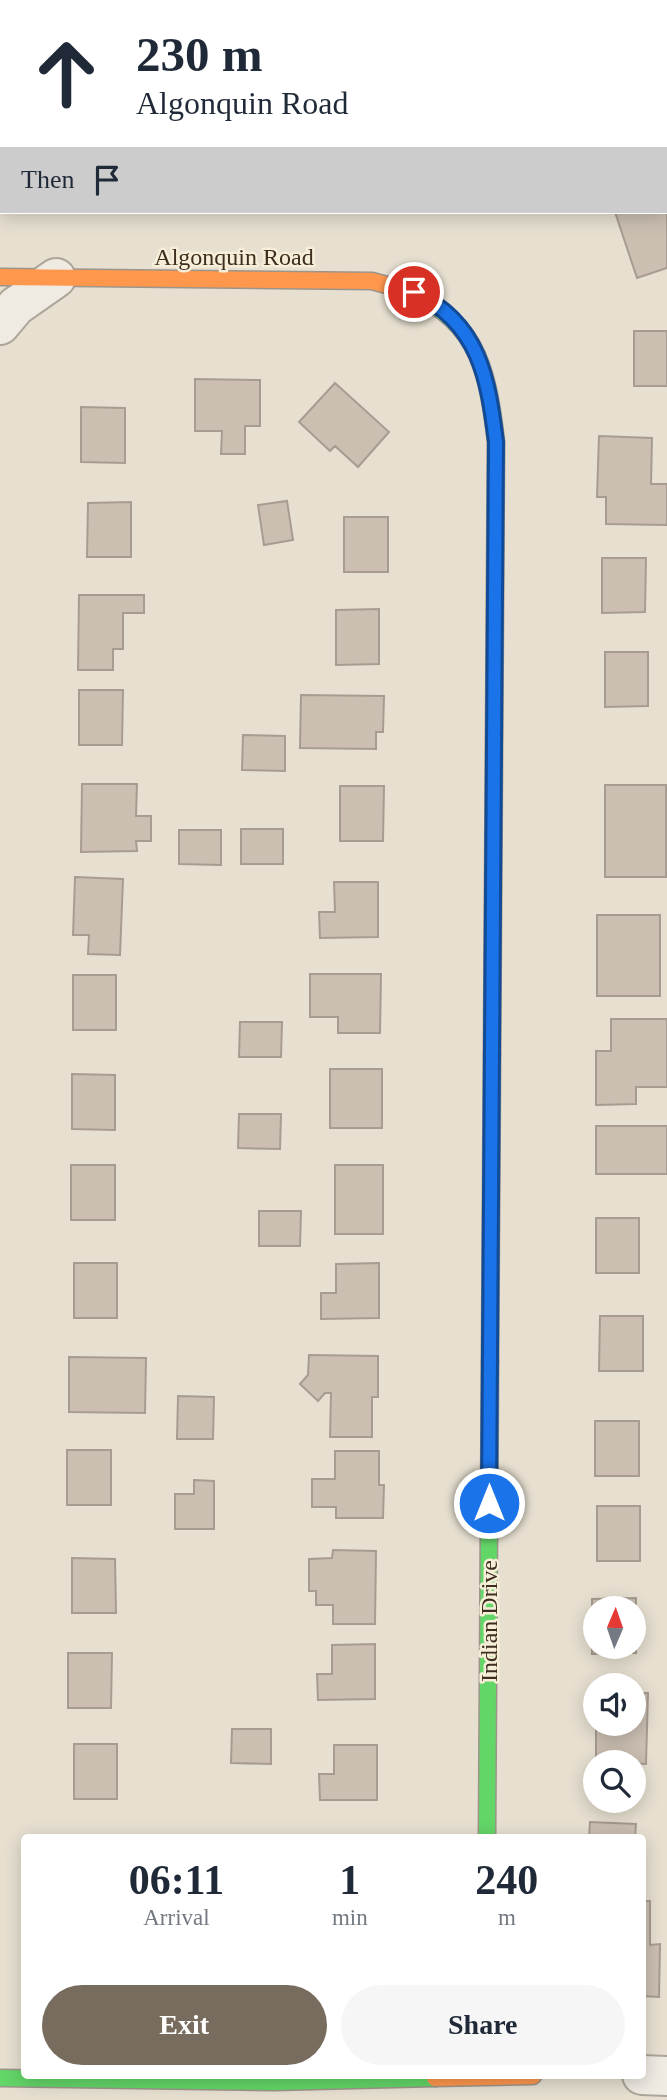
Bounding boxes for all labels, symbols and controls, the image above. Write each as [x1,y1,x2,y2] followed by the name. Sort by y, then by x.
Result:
[136,27,263,82] text: 230 m
[21,28,112,119] icon: ahead
[136,85,348,121] text: Algonquin Road
[88,161,126,199] icon: arrive
[21,165,74,194] text: Then
[154,244,314,270] street label: Algonquin Road
[384,262,444,322] pin
[395,273,433,311] icon: arrive
[452,1466,526,1540] position arrow
[476,1560,502,1682] street label: Indian Drive
[583,1596,646,1659] north arrow
[583,1596,646,1813] map controls
[583,1673,646,1736] button: sound
[583,1750,646,1813] button: search
[129,1857,224,1903] text: 06:11
[339,1857,360,1903] text: 1
[475,1857,538,1903] text: 240
[143,1905,210,1930] text: Arrival
[332,1905,368,1930] text: min
[498,1905,516,1930] text: m
[42,1985,327,2065] button: Exit
[341,1985,625,2065] button: Share

